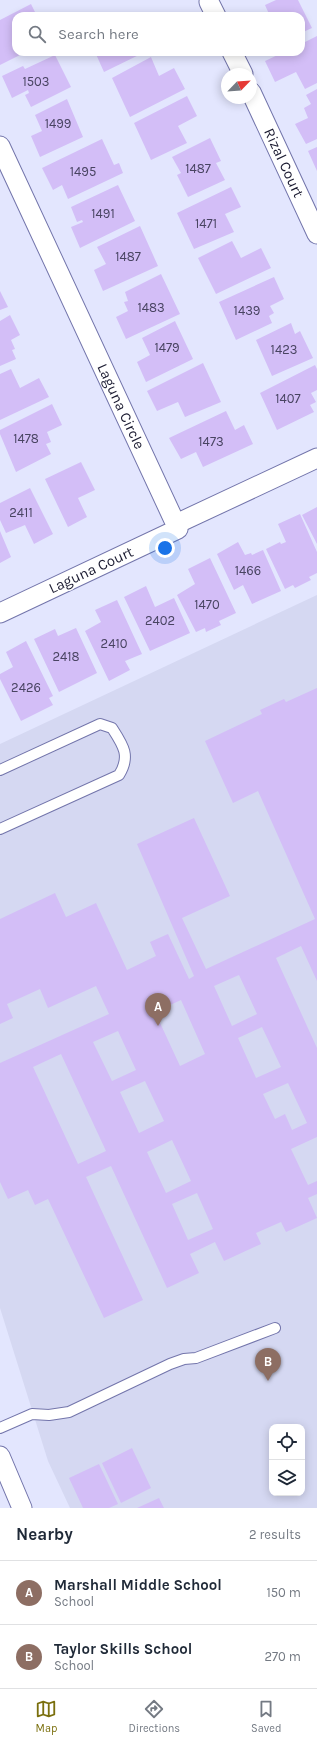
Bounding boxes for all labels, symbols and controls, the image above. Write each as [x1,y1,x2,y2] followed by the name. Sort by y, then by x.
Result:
[12,12,305,56] search box
[26,23,48,45] icon: search
[58,25,139,43] text: Search here
[221,68,257,104] north arrow
[22,74,50,89] house number: 1503
[45,116,71,131] house number: 1499
[260,125,308,201] street label: Rizal Court
[185,161,211,176] house number: 1487
[70,164,96,179] house number: 1495
[91,206,115,221] house number: 1491
[195,216,217,231] house number: 1471
[115,249,141,264] house number: 1487
[137,300,165,315] house number: 1483
[234,303,260,318] house number: 1439
[154,340,180,355] house number: 1479
[271,342,297,357] house number: 1423
[93,361,149,452] street label: Laguna Circle
[275,391,301,406] house number: 1407
[13,431,39,446] house number: 1478
[198,434,224,449] house number: 1473
[9,505,33,520] house number: 2411
[155,538,175,558] your location
[46,542,136,597] street label: Laguna Court
[235,563,261,578] house number: 1466
[194,597,220,612] house number: 1470
[145,613,175,628] house number: 2402
[101,636,128,651] house number: 2410
[52,649,80,664] house number: 2418
[11,680,41,695] house number: 2426
[145,993,171,1026] pin: A
[255,1348,281,1381] pin: B
[269,1424,305,1496] map controls
[269,1424,305,1460] button: locate
[269,1460,305,1496] button: layers
[16,1524,73,1544] text: Nearby
[249,1527,301,1542] text: 2 results
[54,1576,222,1594] text: Marshall Middle School
[25,1585,33,1600] text: A
[266,1585,301,1600] text: 150 m
[54,1594,94,1609] text: School
[54,1640,192,1658] text: Taylor Skills School
[25,1649,33,1664] text: B
[264,1649,301,1664] text: 270 m
[54,1658,94,1673] text: School
[35,1698,57,1735] tab: Map
[128,1698,180,1735] tab: Directions
[251,1698,282,1735] tab: Saved

